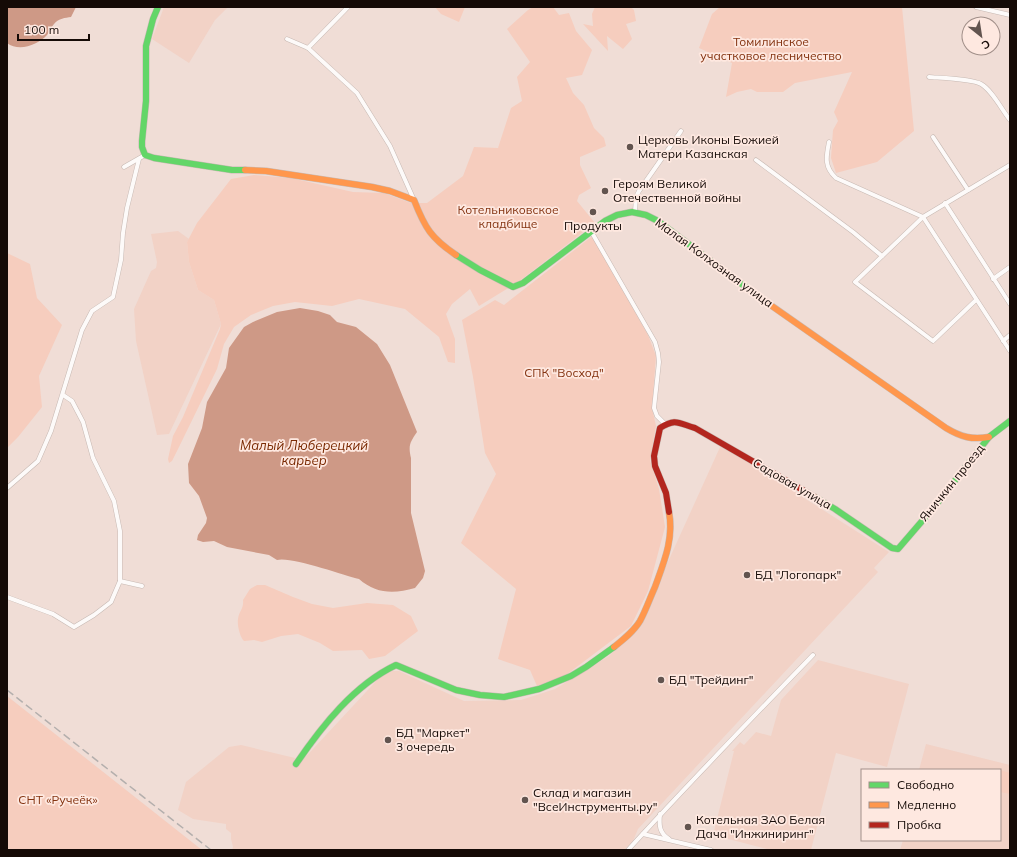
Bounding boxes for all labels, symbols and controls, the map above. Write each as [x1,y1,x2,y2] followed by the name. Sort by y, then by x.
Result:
[18,16,89,42] scale bar
[961,16,1001,56] north arrow
[24,22,59,37] text: 100 m
[700,34,842,63] park label: Томилинское участковое лесничество
[979,37,993,53] text: С
[638,132,779,161] place label: Церковь Иконы Божией Матери Казанская
[625,142,635,152] marker: Церковь Иконы Божией Матери Казанская
[613,176,741,205] place label: Героям Великой Отечественной войны
[600,186,610,196] marker: Героям Великой Отечественной войны
[457,202,559,231] park label: Котельниковское кладбище
[588,207,598,217] marker: Продукты
[652,215,776,310] street label: Малая Колхозная улица
[564,218,622,233] place label: Продукты
[524,365,604,380] park label: СПК "Восход"
[240,437,368,468] water label: Малый Люберецкий карьер
[916,441,987,524] street label: Яничкин проезд
[750,455,834,512] street label: Садовая улица
[755,567,841,582] place label: БД "Логопарк"
[742,570,752,580] marker: БД "Логопарк"
[669,672,754,687] place label: БД "Трейдинг"
[656,675,666,685] marker: БД "Трейдинг"
[396,725,470,754] place label: БД "Маркет" 3 очередь
[383,735,393,745] marker: БД "Маркет" 3 очередь
[861,769,1001,841] legend
[897,777,954,792] text: Свободно
[533,785,657,814] place label: Склад и магазин "ВсеИнструменты.ру"
[18,792,98,807] park label: СНТ «Ручеёк»
[520,795,530,805] marker: Склад и магазин "ВсеИнструменты.ру"
[897,797,956,812] text: Медленно
[696,812,825,841] place label: Котельная ЗАО Белая Дача "Инжиниринг"
[897,817,941,832] text: Пробка
[683,822,693,832] marker: Котельная ЗАО Белая Дача "Инжиниринг"

